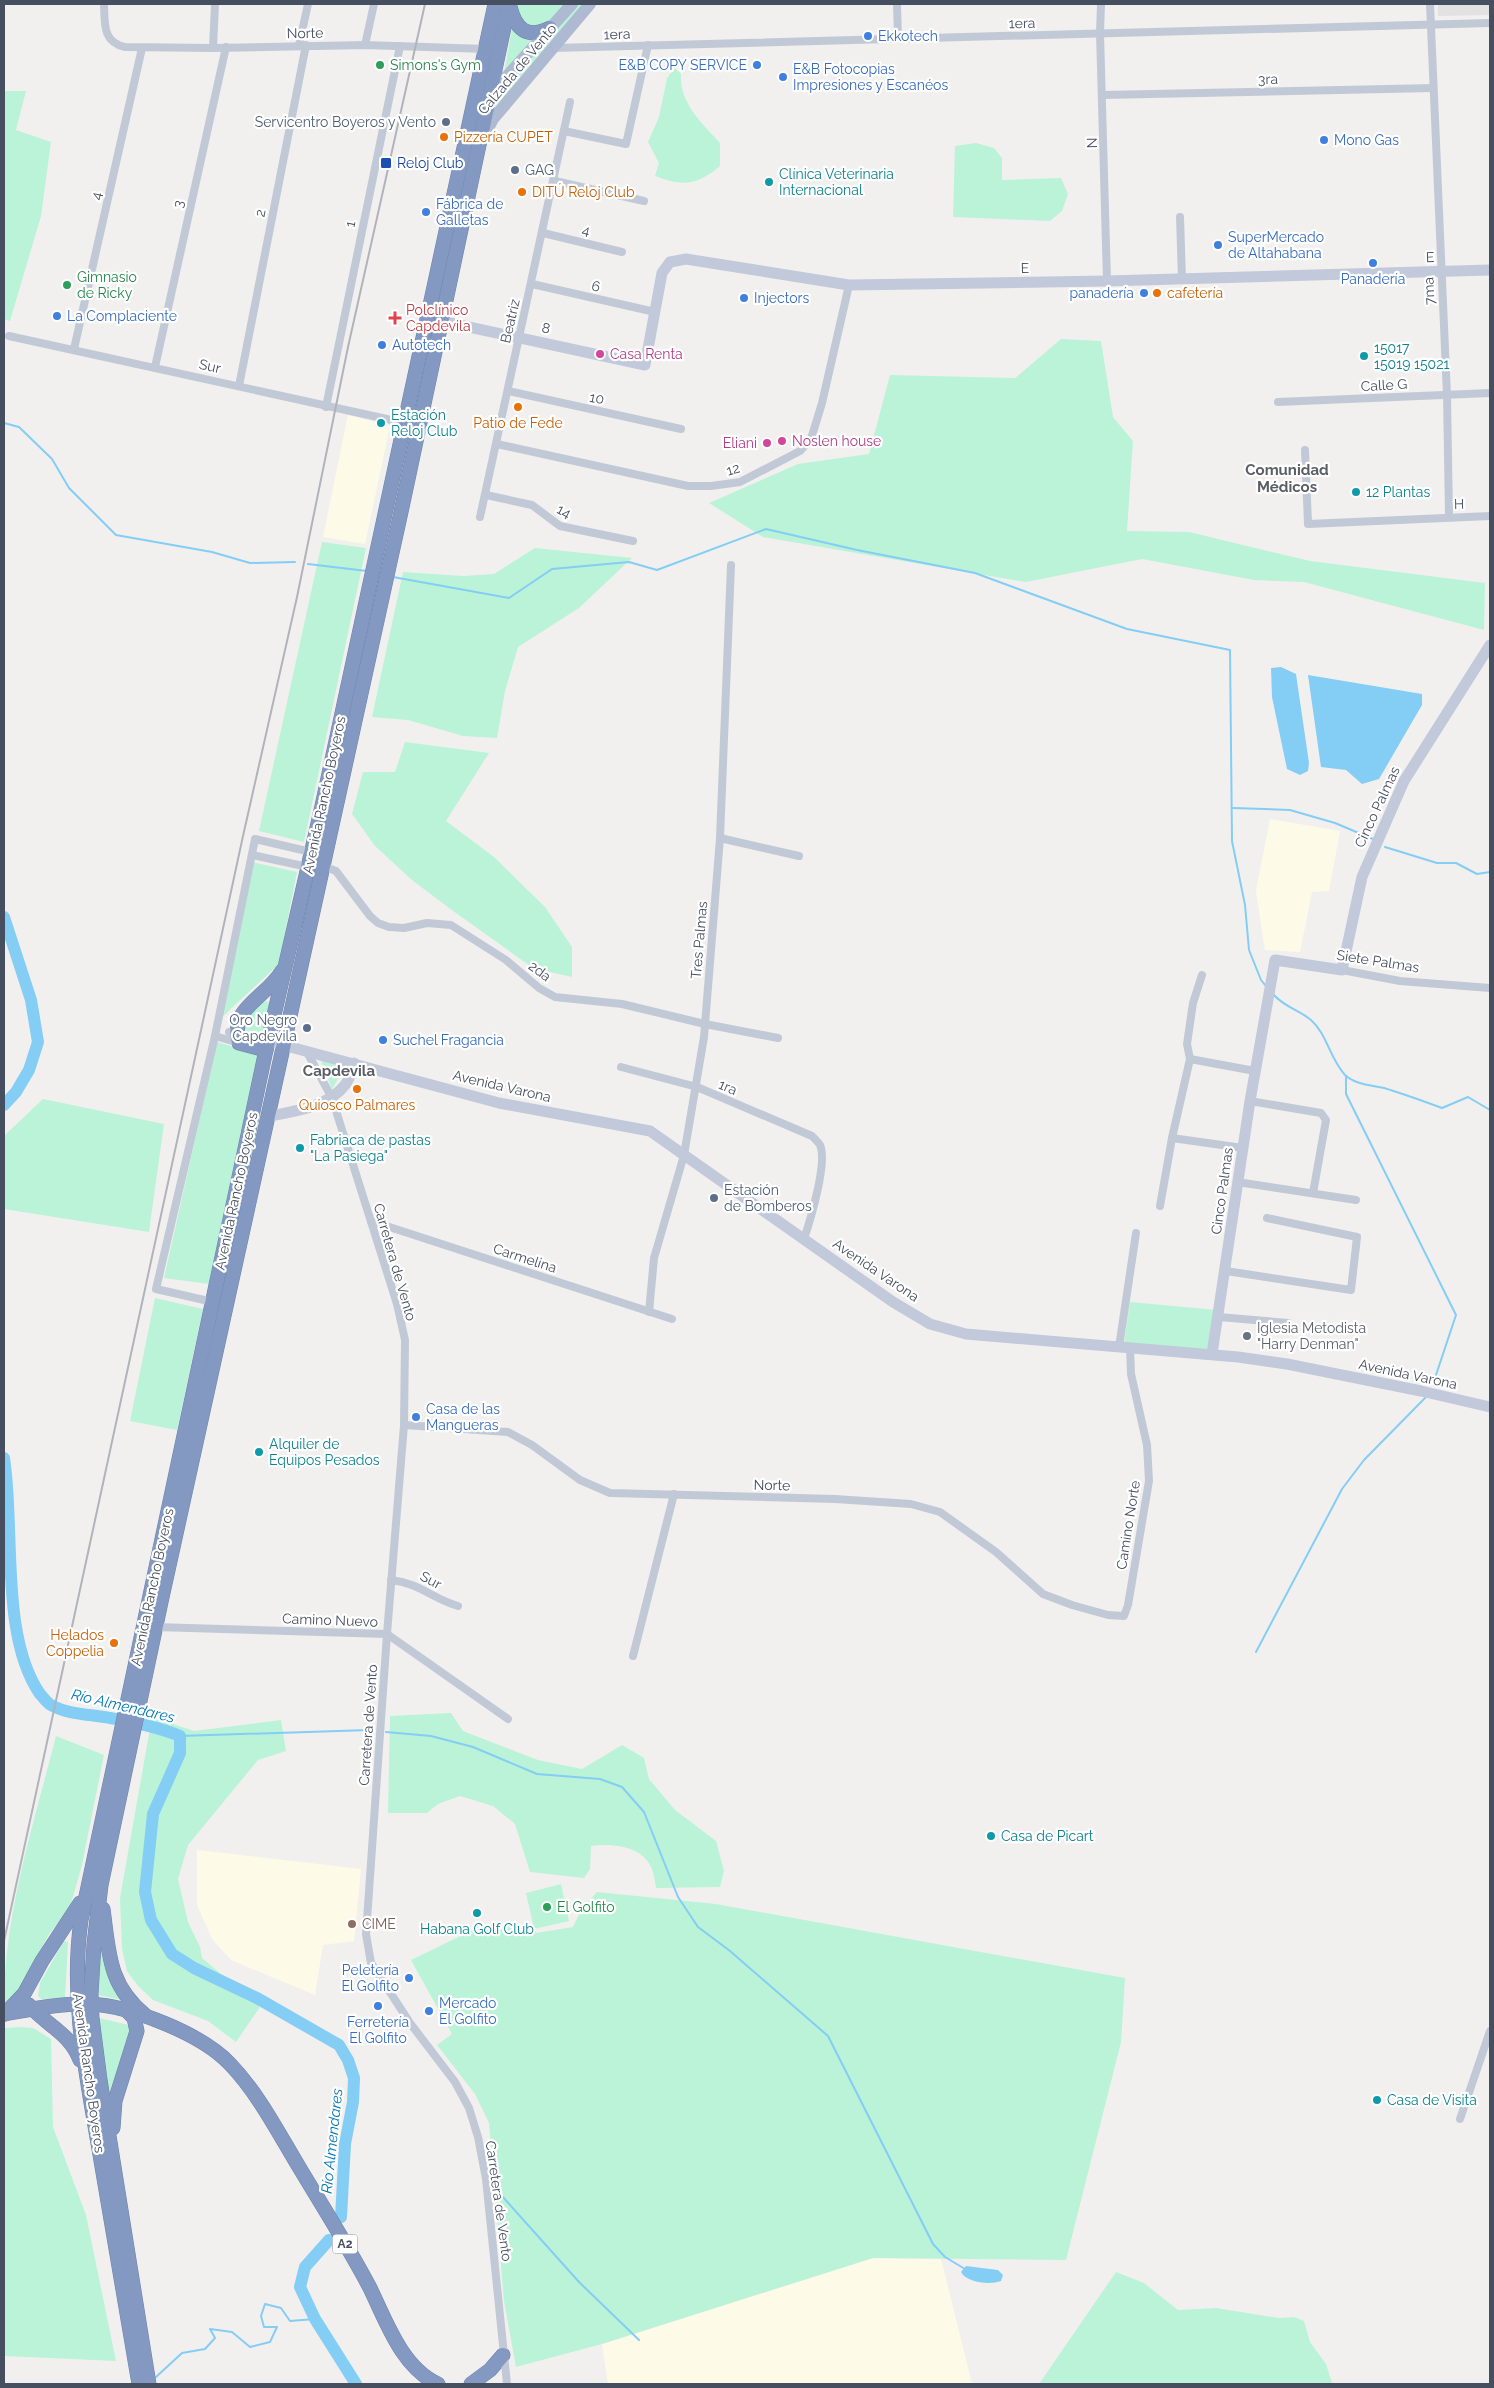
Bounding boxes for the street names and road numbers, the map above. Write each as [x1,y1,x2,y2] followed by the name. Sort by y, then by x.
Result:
[1008,15,1036,31] street label: 1era
[474,20,560,118] street label: Calzada de Vento
[286,25,324,41] street label: Norte
[603,26,631,42] street label: 1era
[1258,71,1278,87] street label: 3ra
[1084,137,1100,149] street label: N
[87,190,105,202] street label: 4
[169,199,187,209] street label: 3
[251,208,269,218] street label: 2
[342,219,358,229] street label: 1
[580,221,592,239] street label: 4
[1425,249,1435,265] street label: E
[1021,260,1029,276] street label: E
[590,277,602,295] street label: 6
[1420,277,1438,305] street label: 7ma
[497,297,523,345] street label: Beatriz
[540,319,552,337] street label: 8
[198,356,222,376] street label: Sur
[1360,376,1408,394] street label: Calle G
[588,389,606,407] street label: 10
[724,459,742,479] street label: 12
[1454,496,1464,512] street label: H
[554,501,574,521] street label: 14
[299,714,349,875] street label: Avenida Rancho Boyeros
[1351,764,1403,850] street label: Cinco Palmas
[688,900,710,979] street label: Tres Palmas
[1336,947,1421,975] street label: Siete Palmas
[526,957,554,985] street label: 2da
[451,1067,553,1105] street label: Avenida Varona
[716,1076,740,1098] street label: 1ra
[211,1110,261,1271] street label: Avenida Rancho Boyeros
[1208,1146,1236,1236] street label: Cinco Palmas
[371,1201,419,1323] street label: Carretera de Vento
[830,1235,922,1305] street label: Avenida Varona
[491,1240,559,1276] street label: Carmelina
[1357,1356,1459,1392] street label: Avenida Varona
[753,1477,791,1493] street label: Norte
[1113,1479,1143,1571] street label: Camino Norte
[127,1506,177,1667] street label: Avenida Rancho Boyeros
[418,1568,444,1592] street label: Sur
[282,1610,378,1630] street label: Camino Nuevo
[356,1664,380,1786] street label: Carretera de Vento
[70,1992,108,2154] street label: Avenida Rancho Boyeros
[483,2140,515,2262] street label: Carretera de Vento
[332,2234,358,2254] road number: A2

